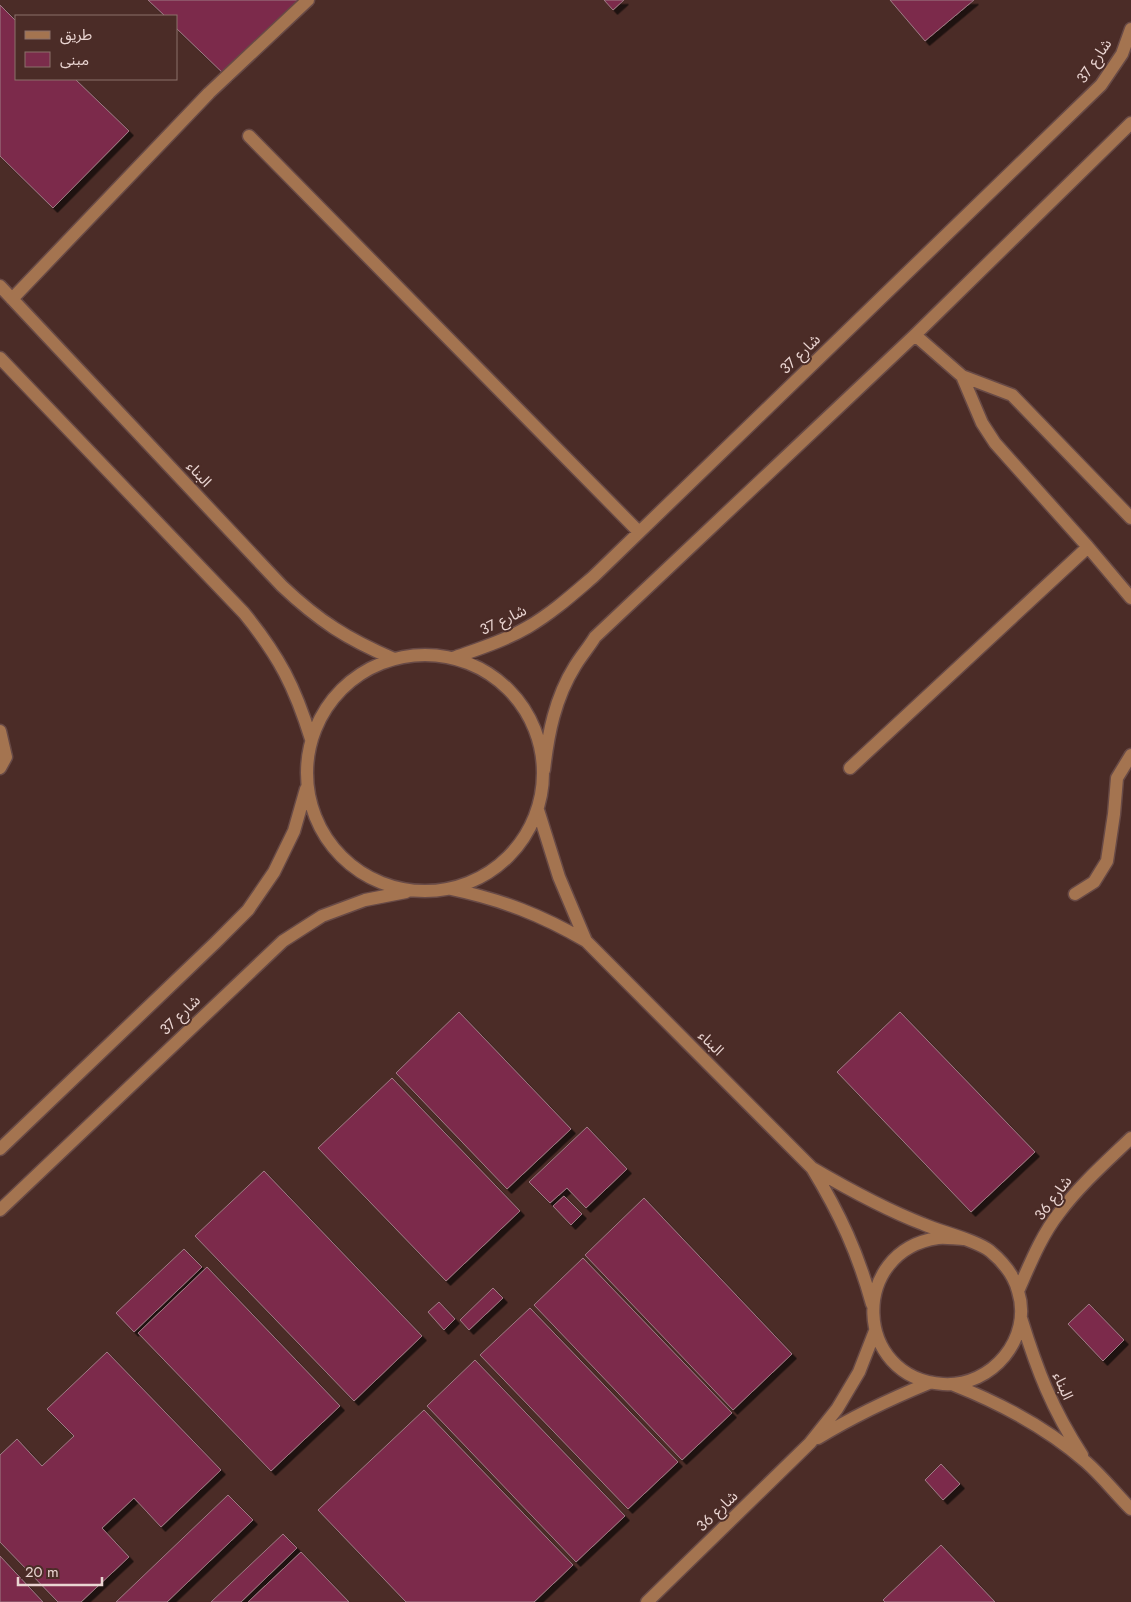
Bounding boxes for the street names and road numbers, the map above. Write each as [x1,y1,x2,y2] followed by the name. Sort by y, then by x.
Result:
[1071,34,1118,88] street label: شارع 37
[775,329,826,380] street label: شارع 37
[181,456,217,492] street label: البناء
[476,599,531,642] street label: شارع 37
[155,990,206,1041] street label: شارع 37
[693,1025,729,1061] street label: البناء
[1029,1171,1078,1225] street label: شارع 36
[1047,1369,1079,1403] street label: البناء
[691,1485,744,1537] street label: شارع 36

